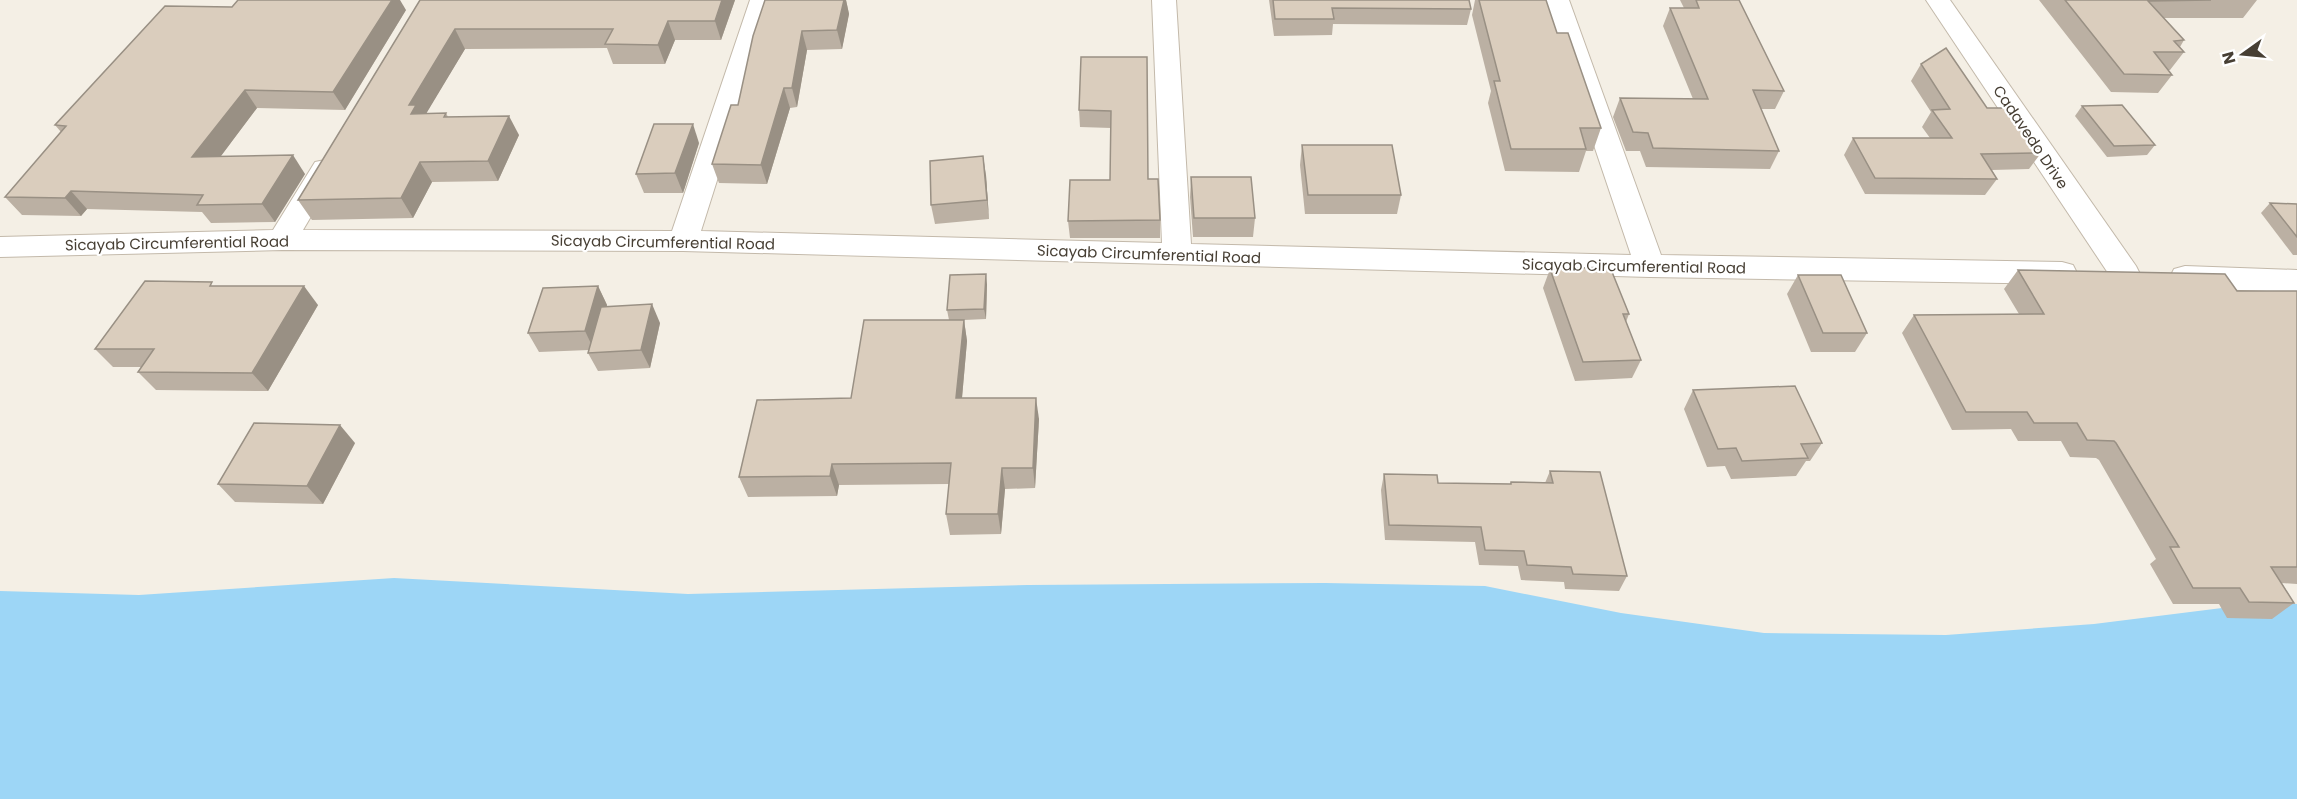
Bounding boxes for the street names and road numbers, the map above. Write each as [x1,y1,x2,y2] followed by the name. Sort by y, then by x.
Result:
[1988,81,2074,193] street label: Cadavedo Drive
[551,230,775,254] street label: Sicayab Circumferential Road
[65,231,289,255] street label: Sicayab Circumferential Road
[1037,240,1261,268] street label: Sicayab Circumferential Road
[1522,254,1746,278] street label: Sicayab Circumferential Road

